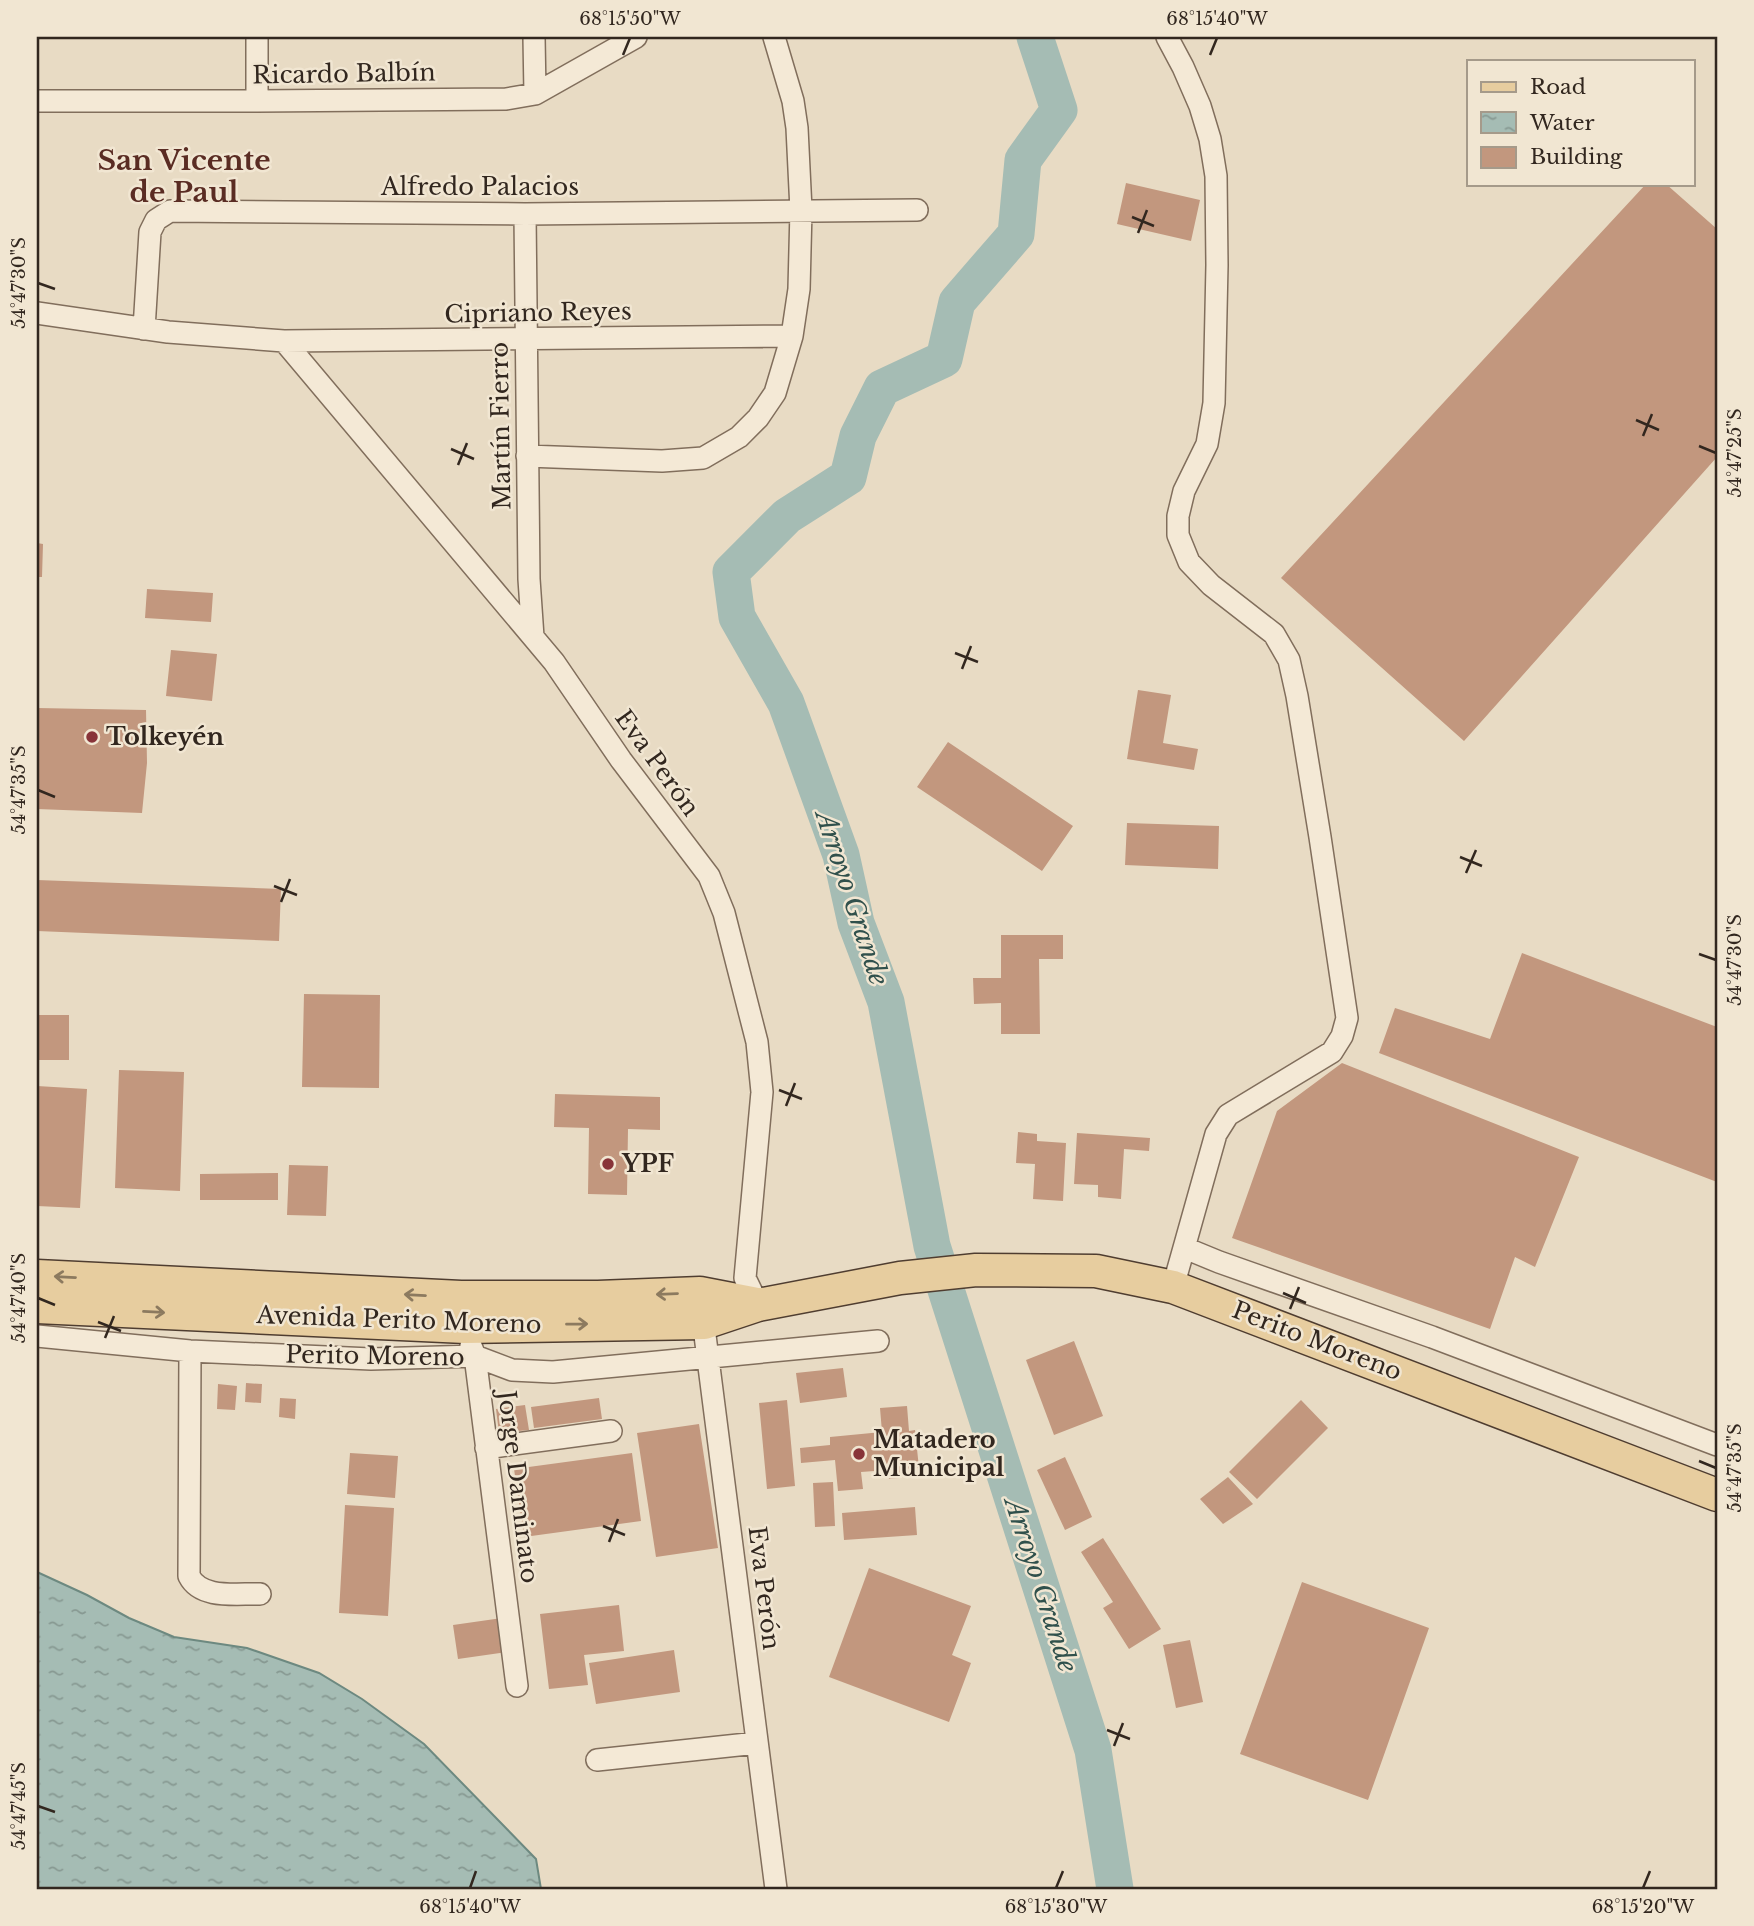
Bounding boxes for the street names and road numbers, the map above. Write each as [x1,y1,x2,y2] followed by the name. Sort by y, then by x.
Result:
[252,57,436,90] street label: Ricardo Balbín
[380,172,579,201] street label: Alfredo Palacios
[444,296,632,329] street label: Cipriano Reyes
[485,342,516,510] street label: Martín Fierro
[609,704,706,821] street label: Eva Perón
[1228,1295,1406,1386] street label: Perito Moreno
[255,1300,542,1339] street label: Avenida Perito Moreno
[285,1339,465,1372] street label: Perito Moreno
[492,1386,545,1585] street label: Jorge Daminato
[743,1525,786,1651] street label: Eva Perón

